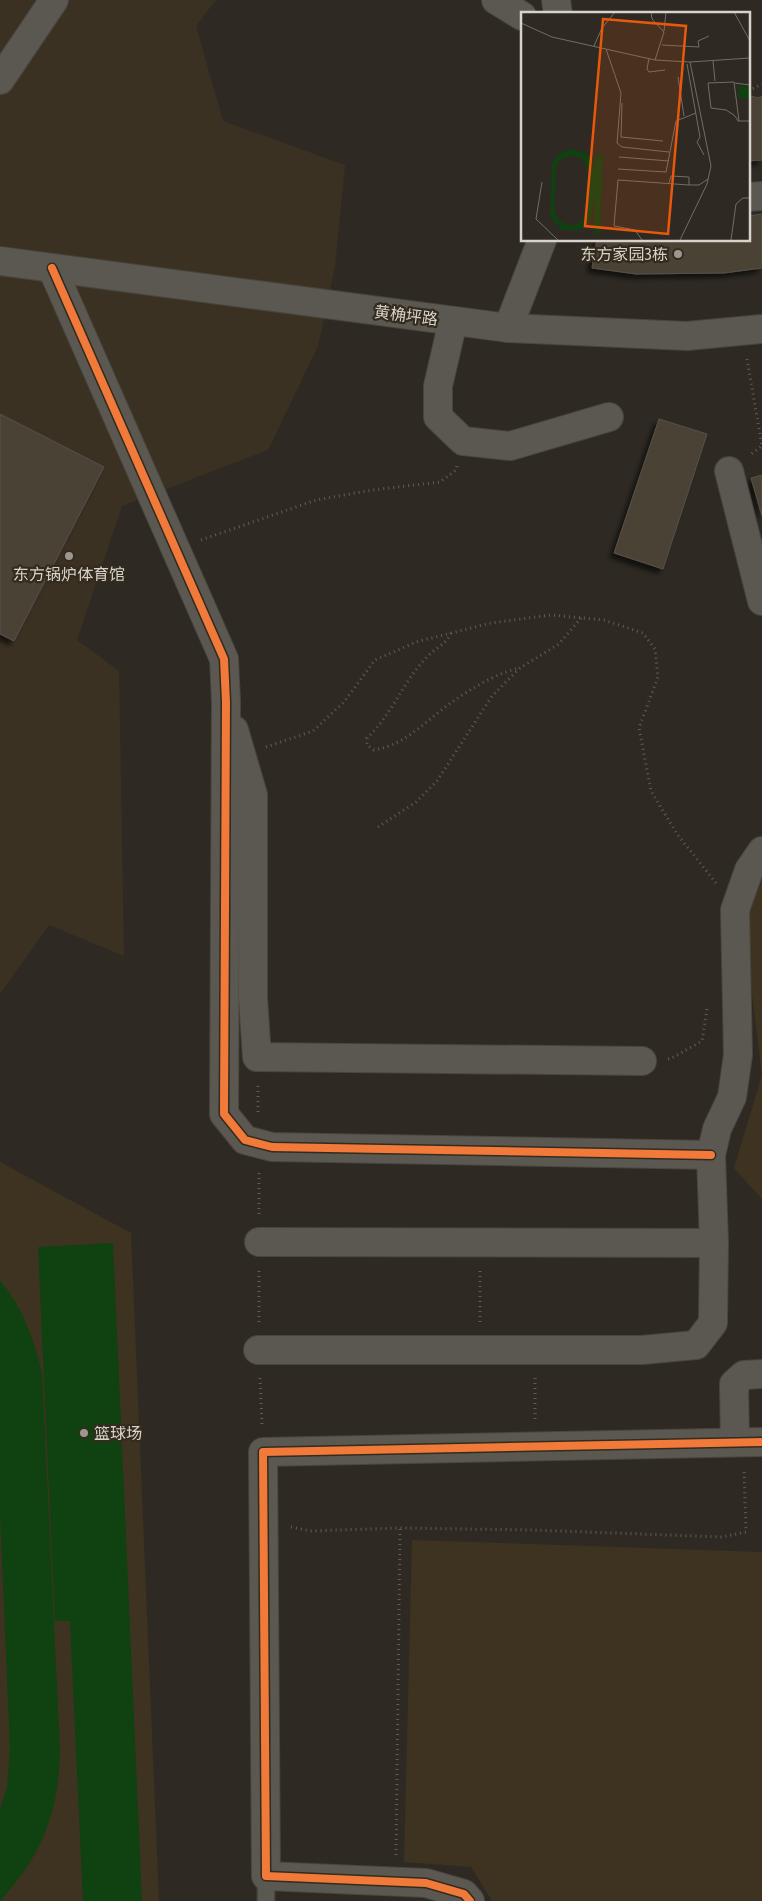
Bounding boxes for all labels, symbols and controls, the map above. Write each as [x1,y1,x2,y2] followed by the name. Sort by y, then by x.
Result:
[521,12,750,241] inset map
[580,245,668,263] place label: 东方家园3栋
[672,248,684,260] marker: 东方家园3栋
[373,302,439,328] street label: 黄桷坪路
[63,550,75,562] marker: 东方锅炉体育馆
[13,565,125,583] place label: 东方锅炉体育馆
[94,1424,142,1442] place label: 篮球场
[78,1427,90,1439] marker: 篮球场

